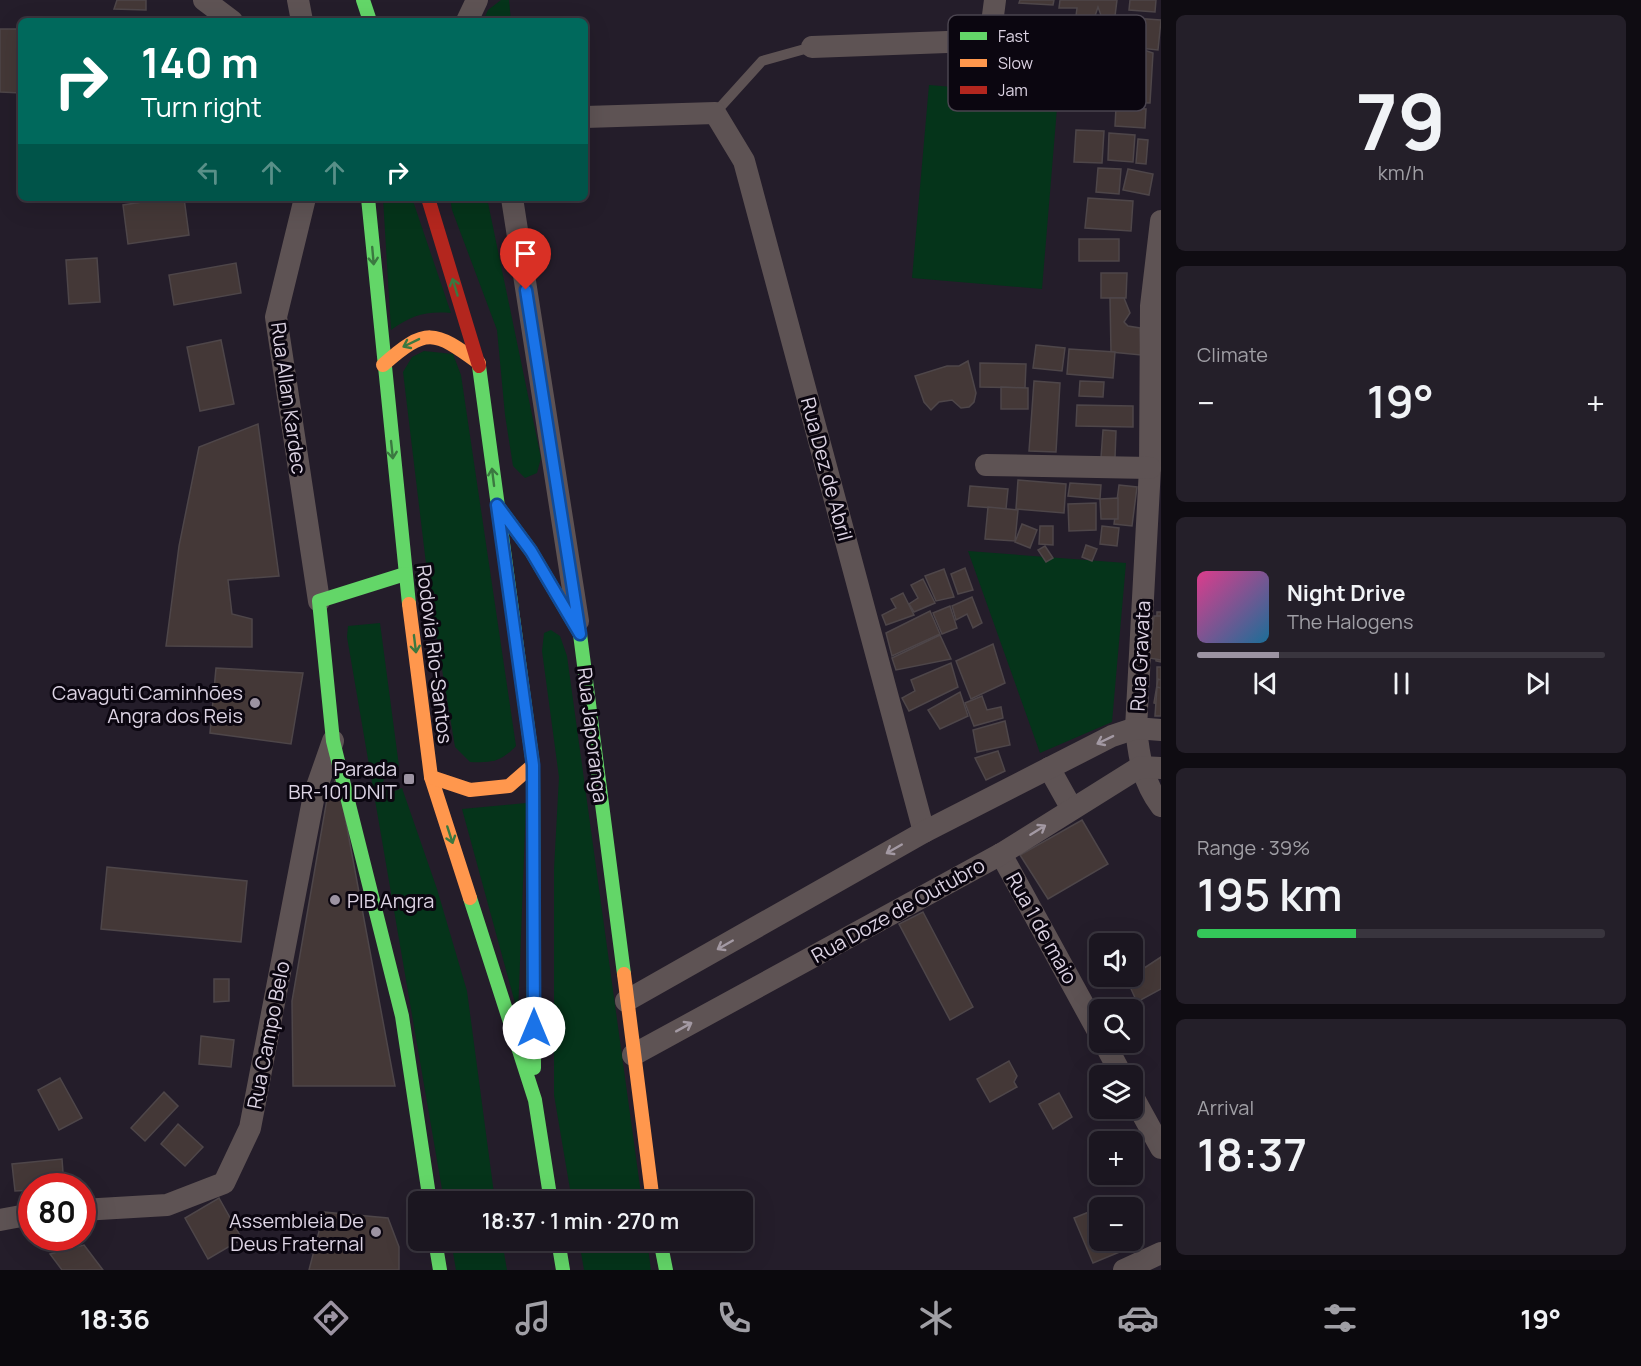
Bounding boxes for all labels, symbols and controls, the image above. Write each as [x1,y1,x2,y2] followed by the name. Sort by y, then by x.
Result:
[948,15,1146,111] legend
[998,25,1029,47] text: Fast
[141,33,259,91] text: 140 m
[42,42,120,120] icon: right
[998,52,1033,74] text: Slow
[1356,67,1446,173] text: 79
[998,79,1028,101] text: Jam
[141,88,262,125] text: Turn right
[192,156,225,189] icon: left
[255,156,288,189] icon: ahead
[318,156,351,189] icon: ahead
[381,156,414,189] icon: right
[1378,159,1424,186] text: km/h
[500,228,551,290] pin
[509,237,542,270] icon: arrive
[368,246,379,266] one-way arrow
[449,278,460,297] one-way arrow
[265,320,313,476] street label: Rua Allan Kardec
[402,338,420,349] one-way arrow
[1197,341,1268,368] text: Climate
[1367,370,1434,432] text: 19°
[1197,380,1215,425] text: −
[1586,380,1605,425] text: +
[795,394,859,544] street label: Rua Dez de Abril
[387,440,398,460] one-way arrow
[488,468,499,487] one-way arrow
[411,563,459,745] street label: Rodovia Rio-Santos
[1287,578,1406,608] text: Night Drive
[1124,600,1156,712] street label: Rua Gravata
[1287,608,1413,635] text: The Halogens
[409,634,420,653] one-way arrow
[571,666,615,804] street label: Rua Japoranga
[1249,667,1282,700] icon: previous
[1385,667,1418,700] icon: pause
[1521,667,1554,700] icon: next
[52,679,243,729] place label: Cavaguti Caminhões Angra dos Reis
[248,696,262,710] marker: Cavaguti Caminhões Angra dos Reis
[1096,734,1114,746] one-way arrow
[288,755,397,805] place label: Parada BR-101 DNIT
[402,772,416,786] marker: Parada BR-101 DNIT
[1029,824,1046,836] one-way arrow
[445,825,456,844] one-way arrow
[1197,834,1310,861] text: Range · 39%
[886,843,903,855] one-way arrow
[806,851,990,969] street label: Rua Doze de Outubro
[1197,863,1343,925] text: 195 km
[1000,867,1084,989] street label: Rua 1 de maio
[347,887,434,914] place label: PIB Angra
[328,893,342,907] marker: PIB Angra
[1089,933,1143,1251] map controls
[1089,933,1143,987] button: sound
[717,939,734,951] one-way arrow
[240,959,296,1111] street label: Rua Campo Belo
[502,996,566,1060] position arrow
[1089,999,1143,1053] button: search
[675,1021,692,1033] one-way arrow
[1089,1065,1143,1119] button: layers
[1197,1094,1254,1121] text: Arrival
[1197,1123,1307,1185] text: 18:37
[1089,1131,1143,1185] button: +
[18,1173,96,1251] speed limit sign: 80
[1089,1197,1143,1251] button: −
[482,1206,679,1236] text: 18:37 · 1 min · 270 m
[229,1207,364,1257] place label: Assembleia De Deus Fraternal
[369,1225,383,1239] marker: Assembleia De Deus Fraternal
[310,1297,352,1339] icon: directions
[512,1297,554,1339] icon: music
[713,1297,755,1339] icon: phone
[915,1297,957,1339] icon: climate
[1117,1297,1159,1339] icon: car
[1319,1297,1361,1339] icon: filters
[80,1300,150,1337] text: 18:36
[1520,1300,1561,1337] text: 19°

